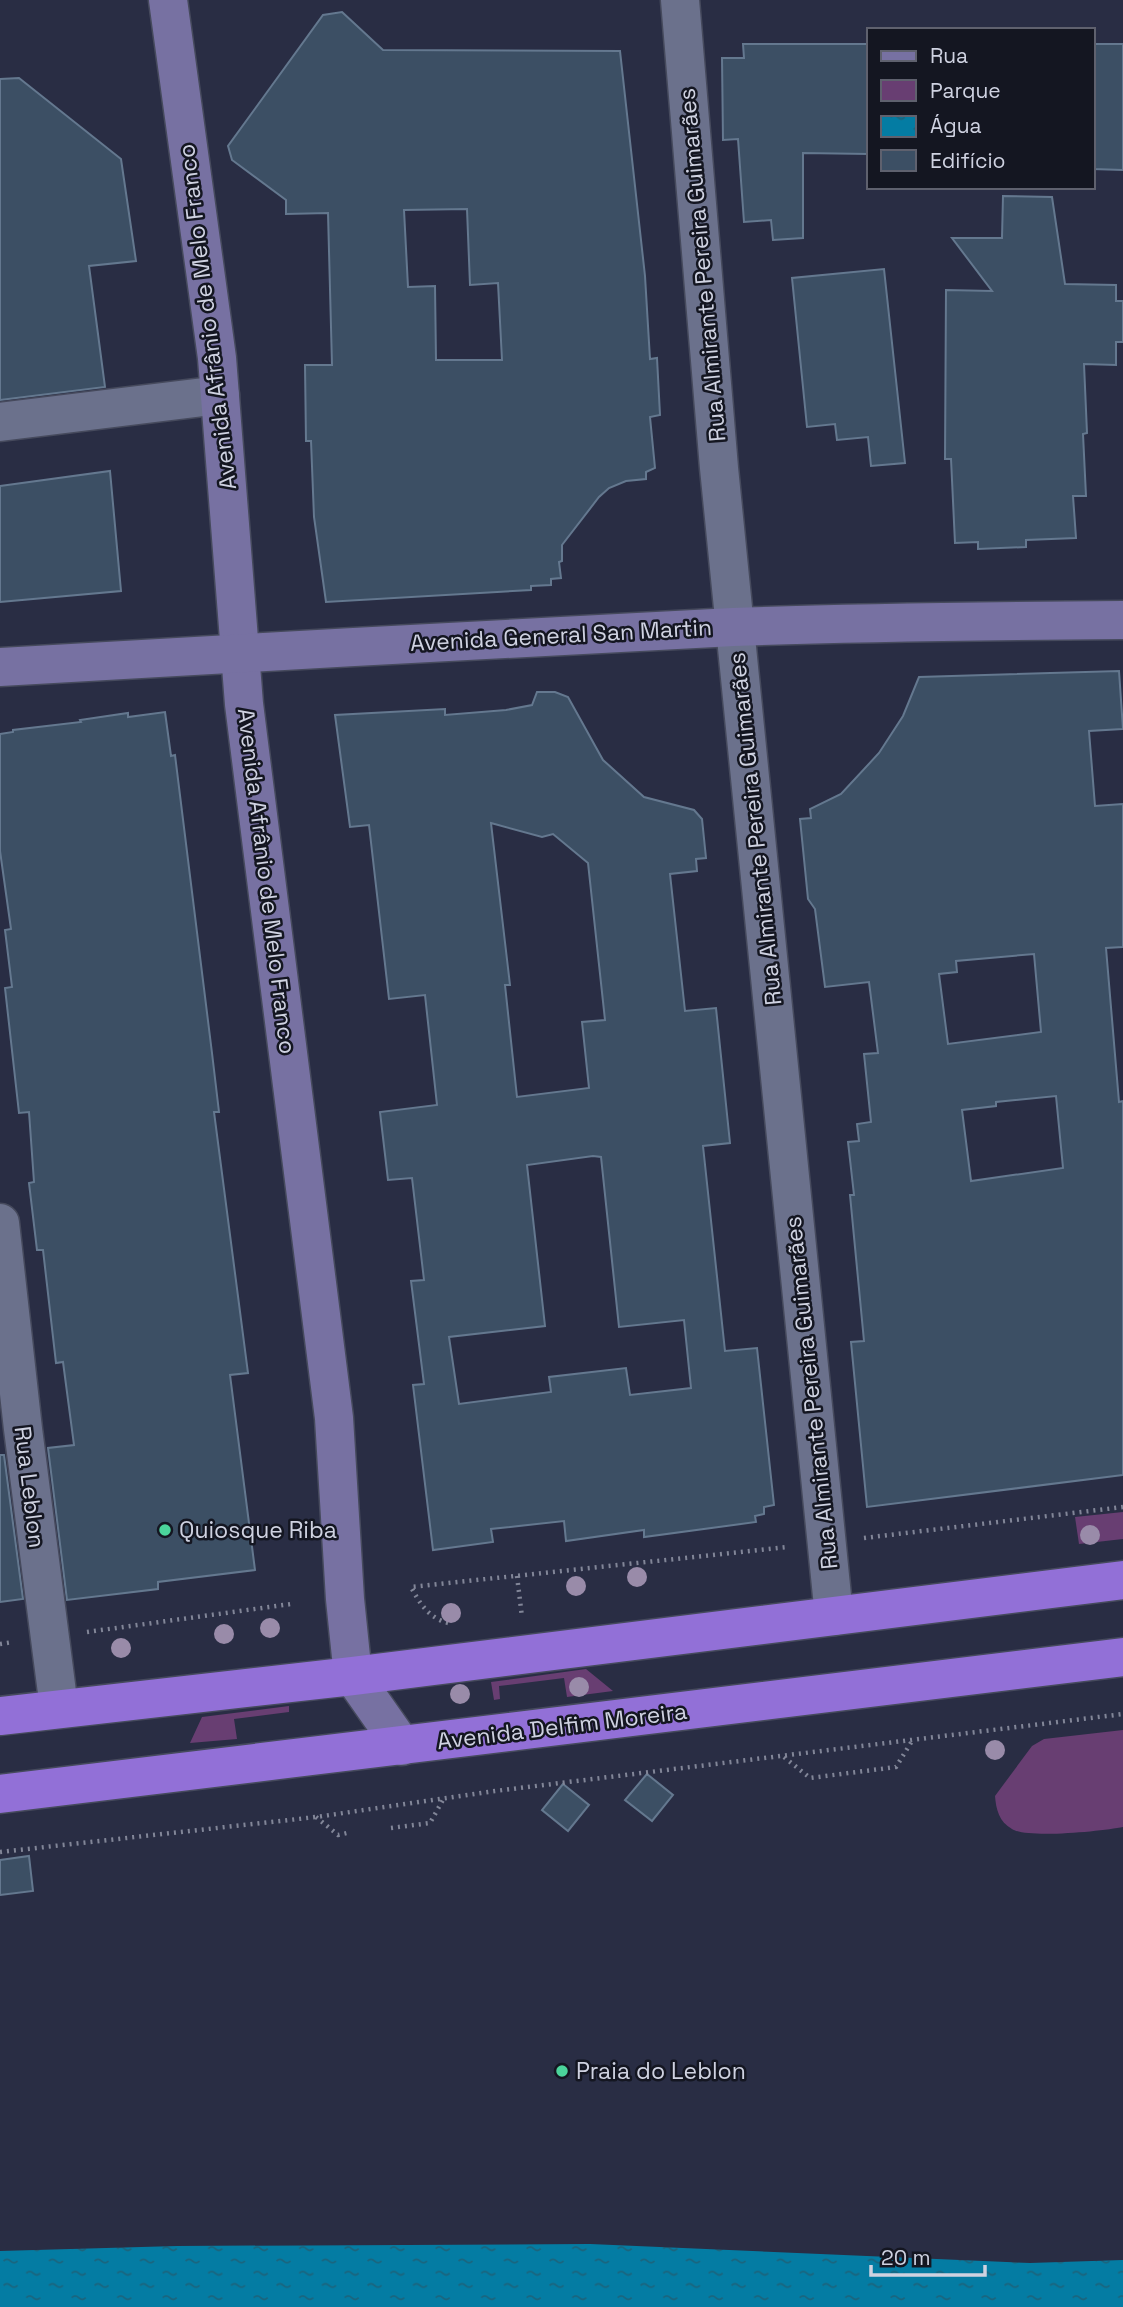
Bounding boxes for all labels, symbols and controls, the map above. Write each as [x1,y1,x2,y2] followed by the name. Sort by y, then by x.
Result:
[867,28,1095,189] legend
[930,42,968,69] text: Rua
[930,77,1001,104] text: Parque
[672,87,732,443] street label: Rua Almirante Pereira Guimarães
[930,112,982,139] text: Água
[171,142,243,492] street label: Avenida Afrânio de Melo Franco
[930,147,1006,174] text: Edifício
[409,612,713,658] street label: Avenida General San Martin
[722,651,788,1007] street label: Rua Almirante Pereira Guimarães
[231,706,303,1056] street label: Avenida Afrânio de Melo Franco
[778,1215,844,1571] street label: Rua Almirante Pereira Guimarães
[8,1424,52,1550] street label: Rua Leblon
[179,1515,337,1545] place label: Quiosque Riba
[157,1522,173,1538] marker: Quiosque Riba
[435,1696,689,1756] street label: Avenida Delfim Moreira
[576,2056,746,2086] place label: Praia do Leblon
[554,2063,570,2079] marker: Praia do Leblon
[871,2234,985,2278] scale bar
[881,2244,931,2271] text: 20 m

